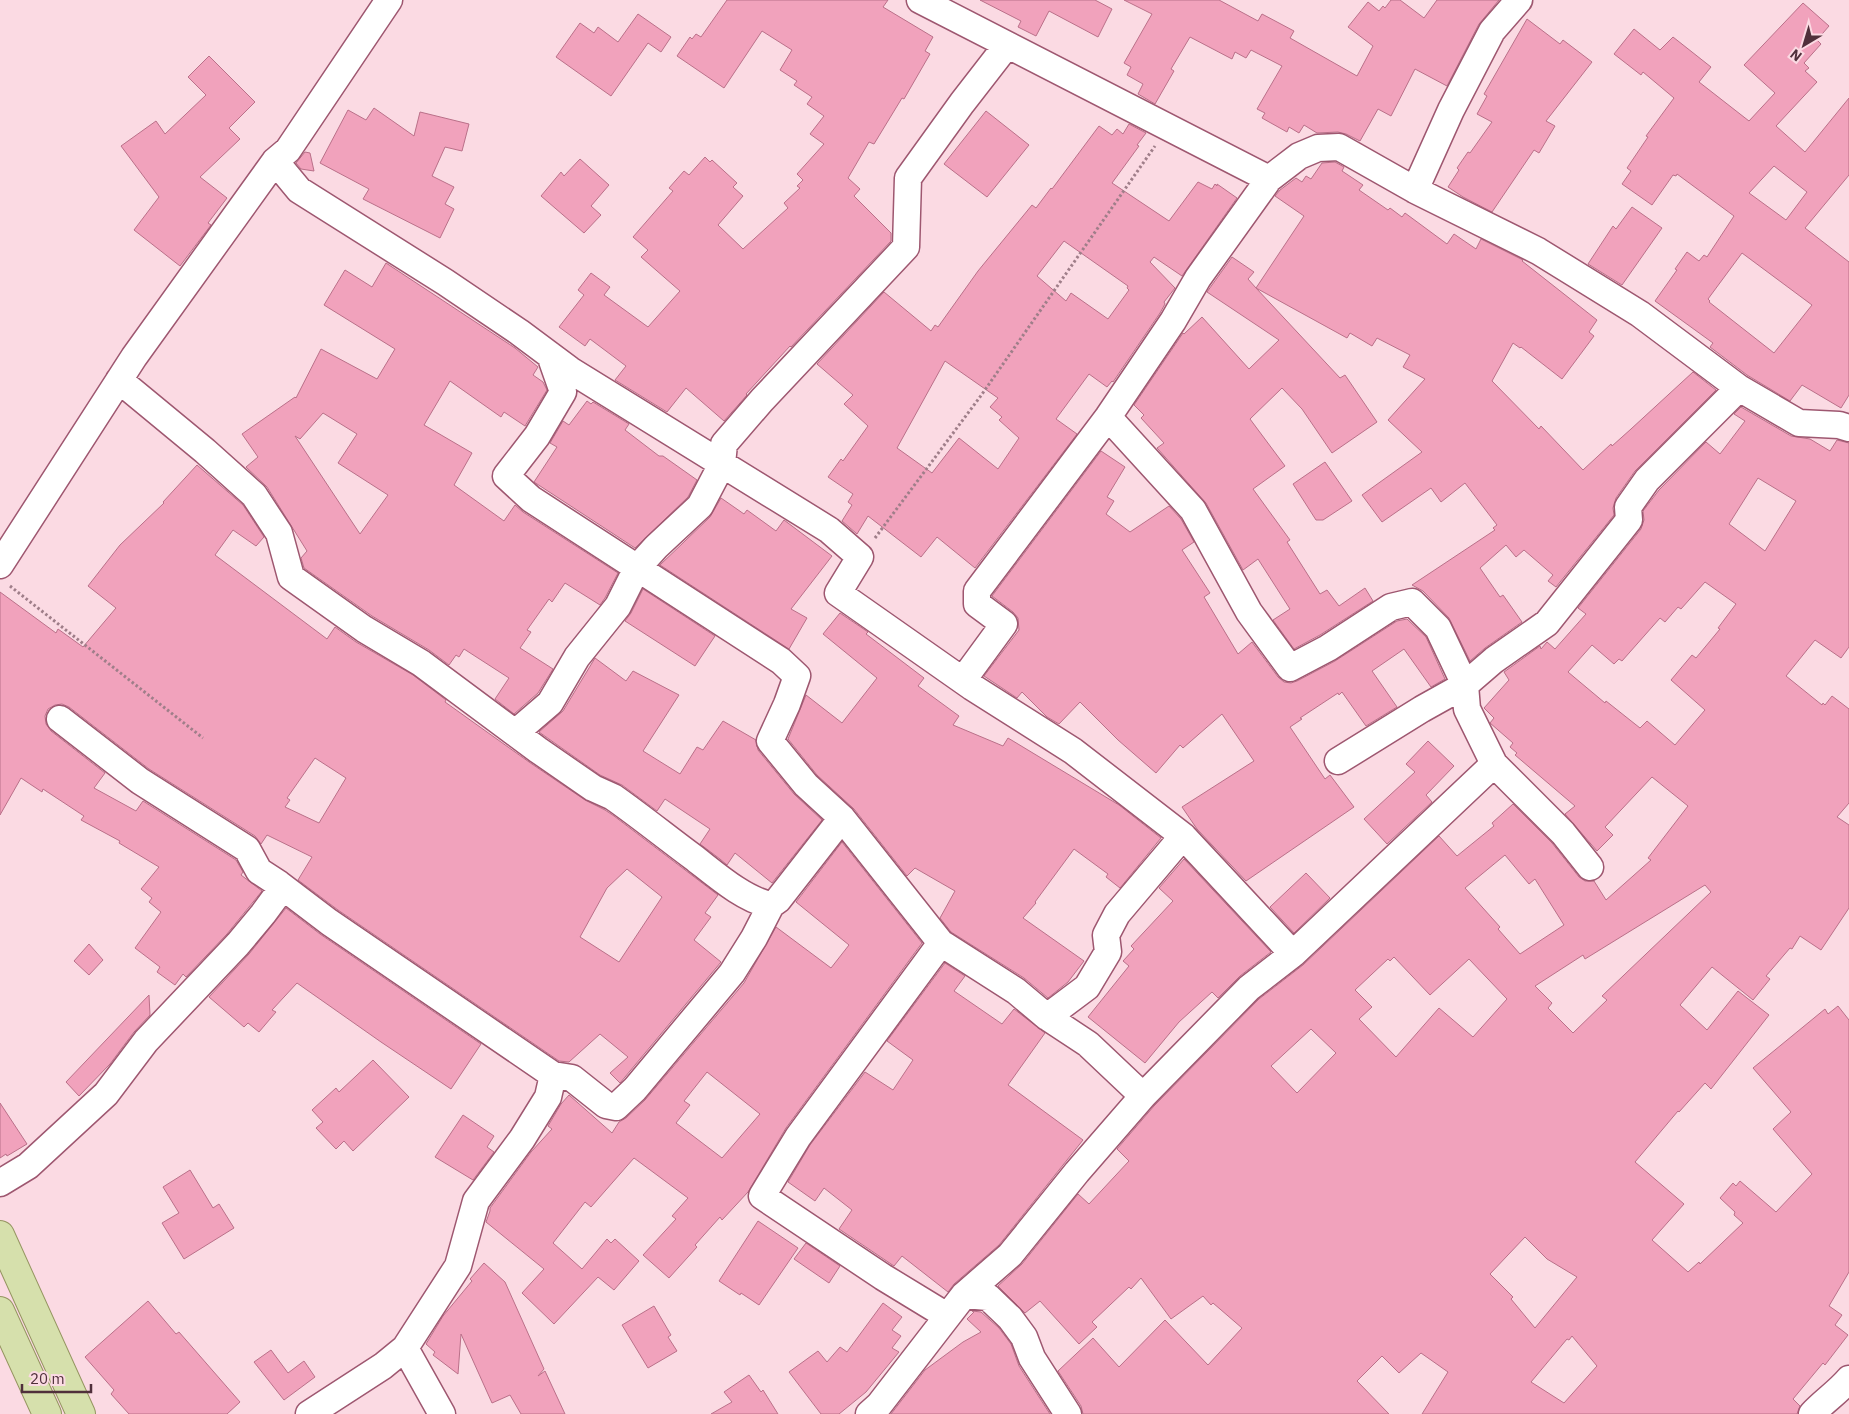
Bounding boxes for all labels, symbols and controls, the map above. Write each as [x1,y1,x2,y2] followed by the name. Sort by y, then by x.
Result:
[1779,20,1829,70] north arrow
[1786,45,1806,65] text: N
[22,1362,91,1394] scale bar
[30,1369,65,1388] text: 20 m

